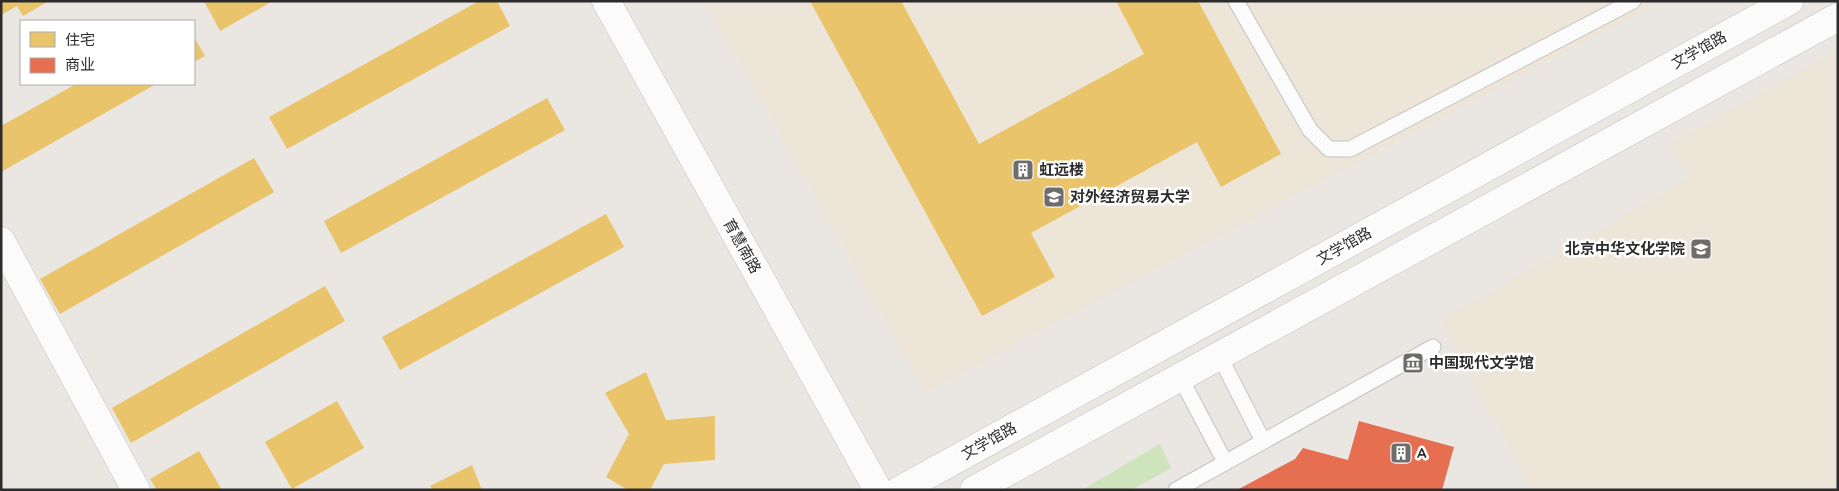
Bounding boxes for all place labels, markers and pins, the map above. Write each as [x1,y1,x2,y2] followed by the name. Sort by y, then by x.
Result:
[1011,158,1035,182] building icon: 虹远楼
[1039,160,1084,179] place label: 虹远楼
[1042,185,1066,209] school or university icon: 对外经济贸易大学
[1070,187,1190,206] place label: 对外经济贸易大学
[1689,237,1713,261] school or university icon: 北京中华文化学院
[1565,239,1685,258] place label: 北京中华文化学院
[1401,351,1425,375] museum icon: 中国现代文学馆
[1429,353,1534,372] place label: 中国现代文学馆
[1389,441,1413,465] building icon: A
[1417,443,1427,462] place label: A

